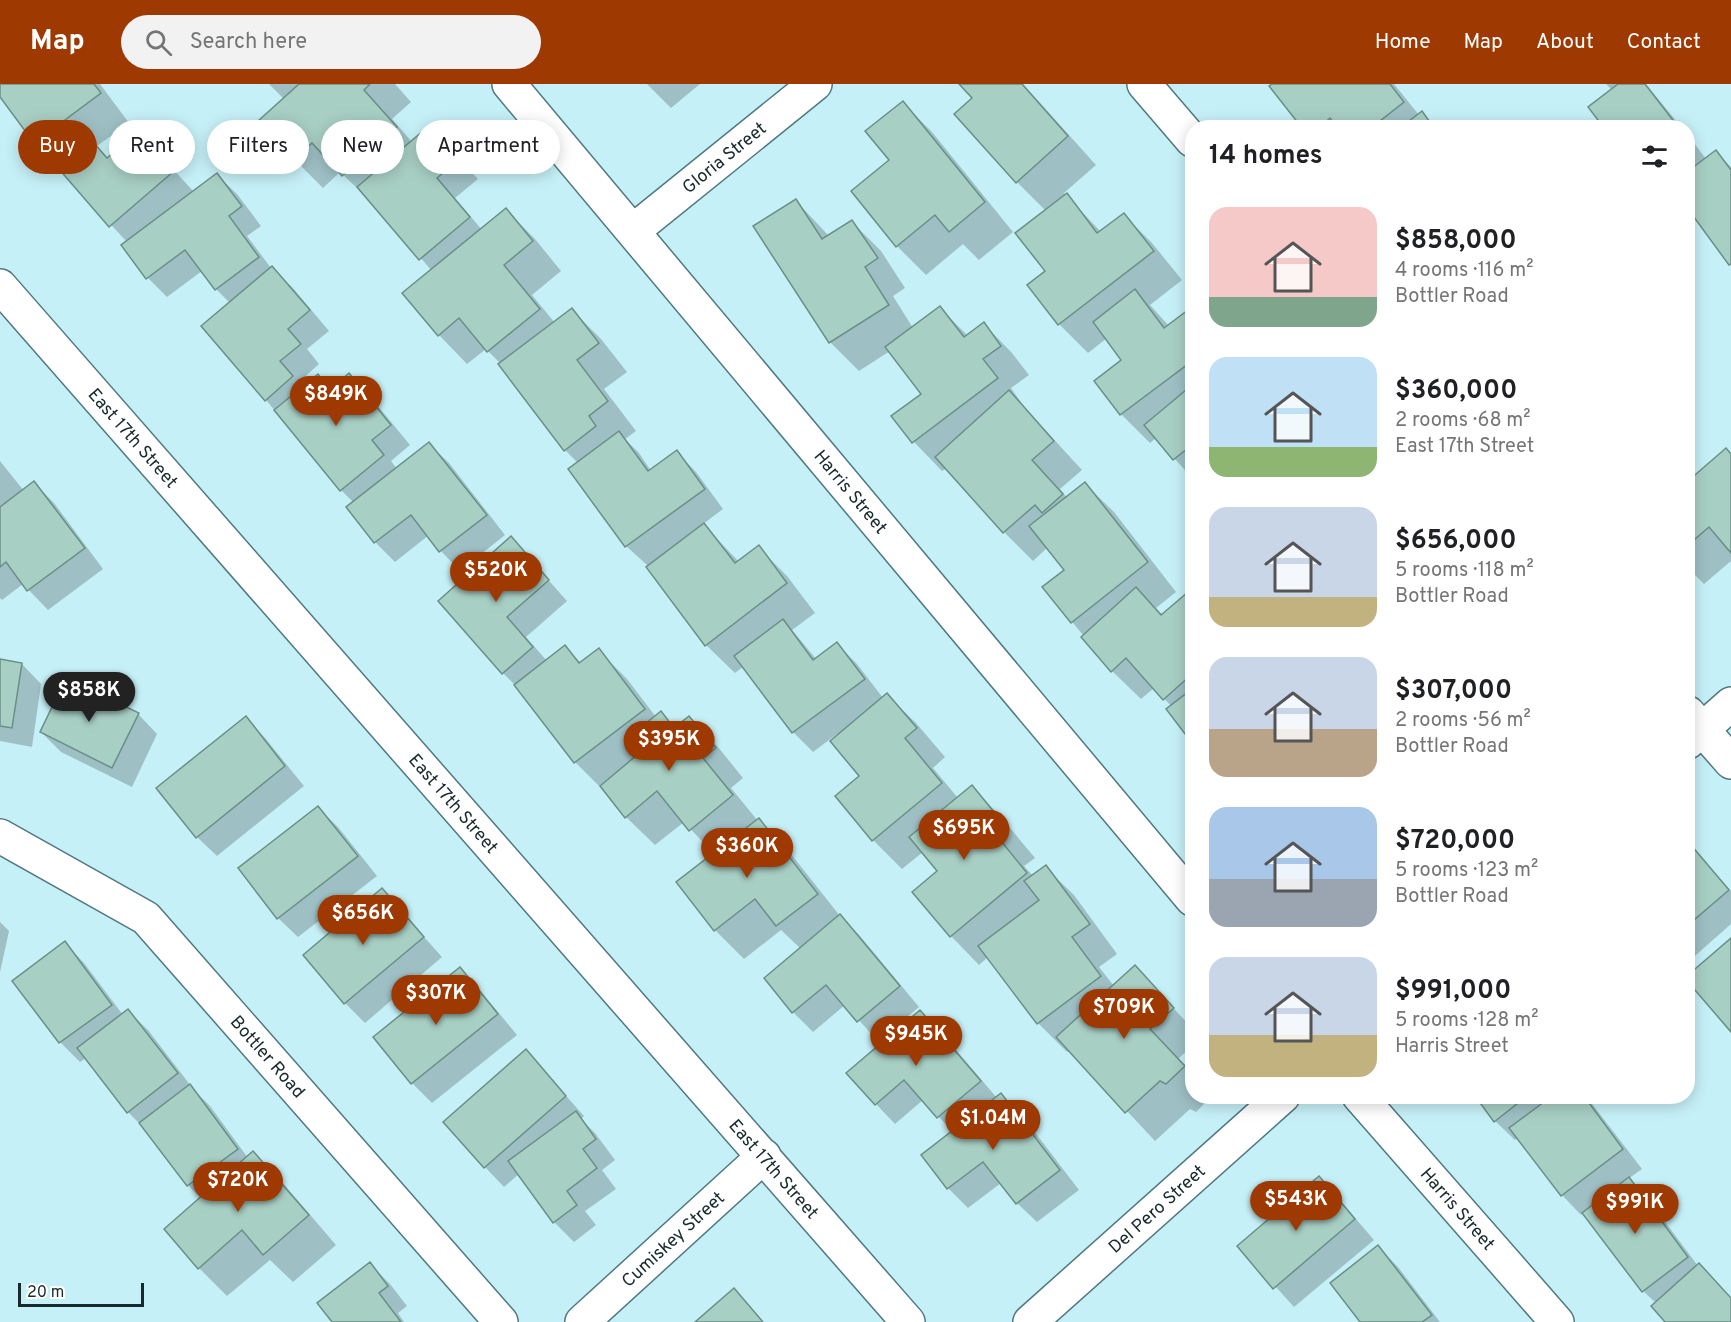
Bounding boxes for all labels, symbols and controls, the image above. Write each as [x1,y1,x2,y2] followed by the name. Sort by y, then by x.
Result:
[121,15,541,69] search box
[30,24,85,60] text: Map
[142,26,175,59] icon: search
[190,29,307,56] text: Search here
[1375,29,1431,56] text: Home
[1464,29,1503,56] text: Map
[1536,29,1594,56] text: About
[1627,29,1701,56] text: Contact
[678,118,772,200] street label: Gloria Street
[18,120,97,174] chip: Buy
[109,120,195,174] chip: Rent
[207,120,309,174] chip: Filters
[321,120,404,174] chip: New
[416,120,560,174] chip: Apartment
[1209,140,1323,173] text: 14 homes
[1638,140,1671,173] icon: filters
[1395,225,1517,258] text: $858,000
[1257,231,1329,303] icon: home
[1395,258,1533,284] text: 4 rooms · 116 m²
[1395,284,1509,310] text: Bottler Road
[1395,375,1517,408] text: $360,000
[294,376,378,427] pin: $849K
[1257,381,1329,453] icon: home
[304,382,368,408] text: $849K
[82,384,182,494] street label: East 17th Street
[1395,408,1531,434] text: 2 rooms · 68 m²
[1395,434,1534,460] text: East 17th Street
[808,446,891,539] street label: Harris Street
[1395,525,1516,558] text: $656,000
[1257,531,1329,603] icon: home
[454,552,538,603] pin: $520K
[464,558,528,584] text: $520K
[1395,558,1534,584] text: 5 rooms · 118 m²
[1395,584,1509,610] text: Bottler Road
[47,672,131,723] pin: $858K
[1395,675,1512,708] text: $307,000
[57,678,121,704] text: $858K
[1257,681,1329,753] icon: home
[1395,708,1531,734] text: 2 rooms · 56 m²
[627,721,711,772] pin: $395K
[638,727,700,753] text: $395K
[1395,734,1509,760] text: Bottler Road
[402,750,502,859] street label: East 17th Street
[922,810,1006,861] pin: $695K
[932,816,996,842] text: $695K
[1395,825,1515,858] text: $720,000
[705,828,789,879] pin: $360K
[1257,831,1329,903] icon: home
[715,834,779,860] text: $360K
[1395,858,1538,884] text: 5 rooms · 123 m²
[1395,884,1509,910] text: Bottler Road
[321,895,405,946] pin: $656K
[331,901,395,927] text: $656K
[394,975,478,1026] pin: $307K
[1395,975,1511,1008] text: $991,000
[405,981,467,1007] text: $307K
[1257,981,1329,1053] icon: home
[1082,989,1166,1040] pin: $709K
[1093,995,1155,1021] text: $709K
[1395,1008,1538,1034] text: 5 rooms · 128 m²
[224,1012,309,1104] street label: Bottler Road
[874,1016,958,1067] pin: $945K
[884,1022,948,1048] text: $945K
[1395,1034,1509,1060] text: Harris Street
[944,1100,1042,1151] pin: $1.04M
[959,1106,1027,1132] text: $1.04M
[723,1115,823,1225] street label: East 17th Street
[1104,1160,1211,1259] street label: Del Pero Street
[196,1162,280,1213] pin: $720K
[1414,1164,1499,1256] street label: Harris Street
[207,1168,269,1194] text: $720K
[1254,1181,1338,1232] pin: $543K
[1593,1184,1677,1235] pin: $991K
[617,1187,730,1293] street label: Cumiskey Street
[1264,1187,1328,1213] text: $543K
[1606,1190,1664,1216] text: $991K
[18,1280,144,1308] scale bar
[27,1283,64,1303] text: 20 m

